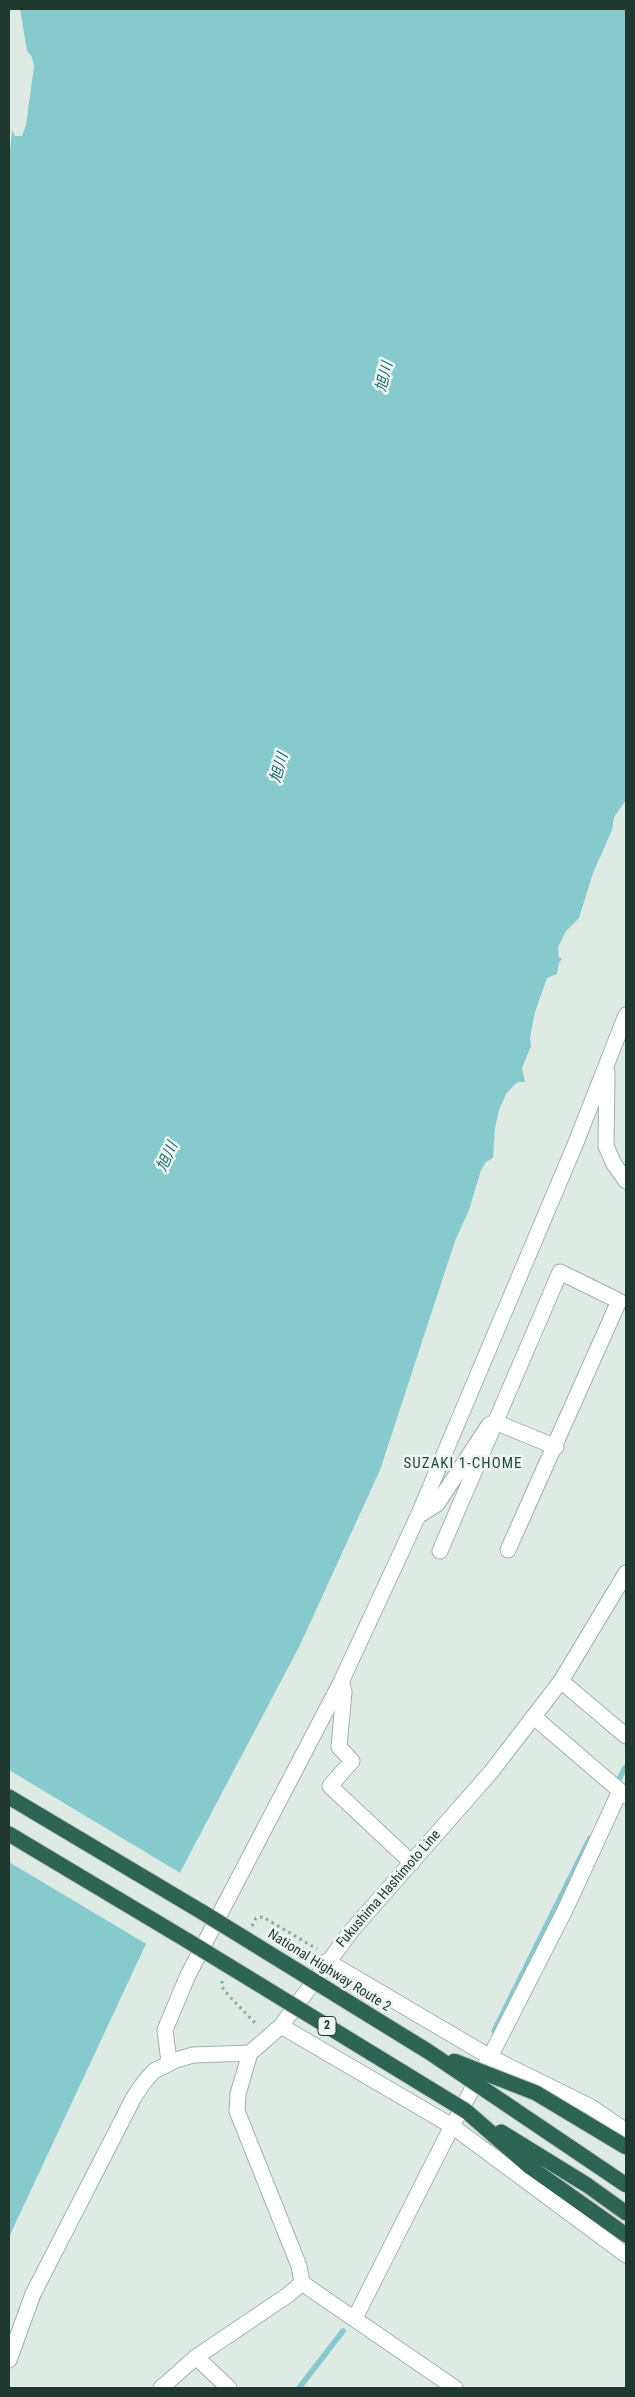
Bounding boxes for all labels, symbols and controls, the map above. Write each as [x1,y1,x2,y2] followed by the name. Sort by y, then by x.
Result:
[373,360,397,394] water label: 旭川
[267,751,293,785] water label: 旭川
[154,1140,182,1174] water label: 旭川
[402,1455,524,1473] district label: SUZAKI 1-CHOME
[333,1827,445,1951] street label: Fukushima Hashimoto Line
[264,1926,394,2016] street label: National Highway Route 2
[318,2016,336,2035] road number: 2

